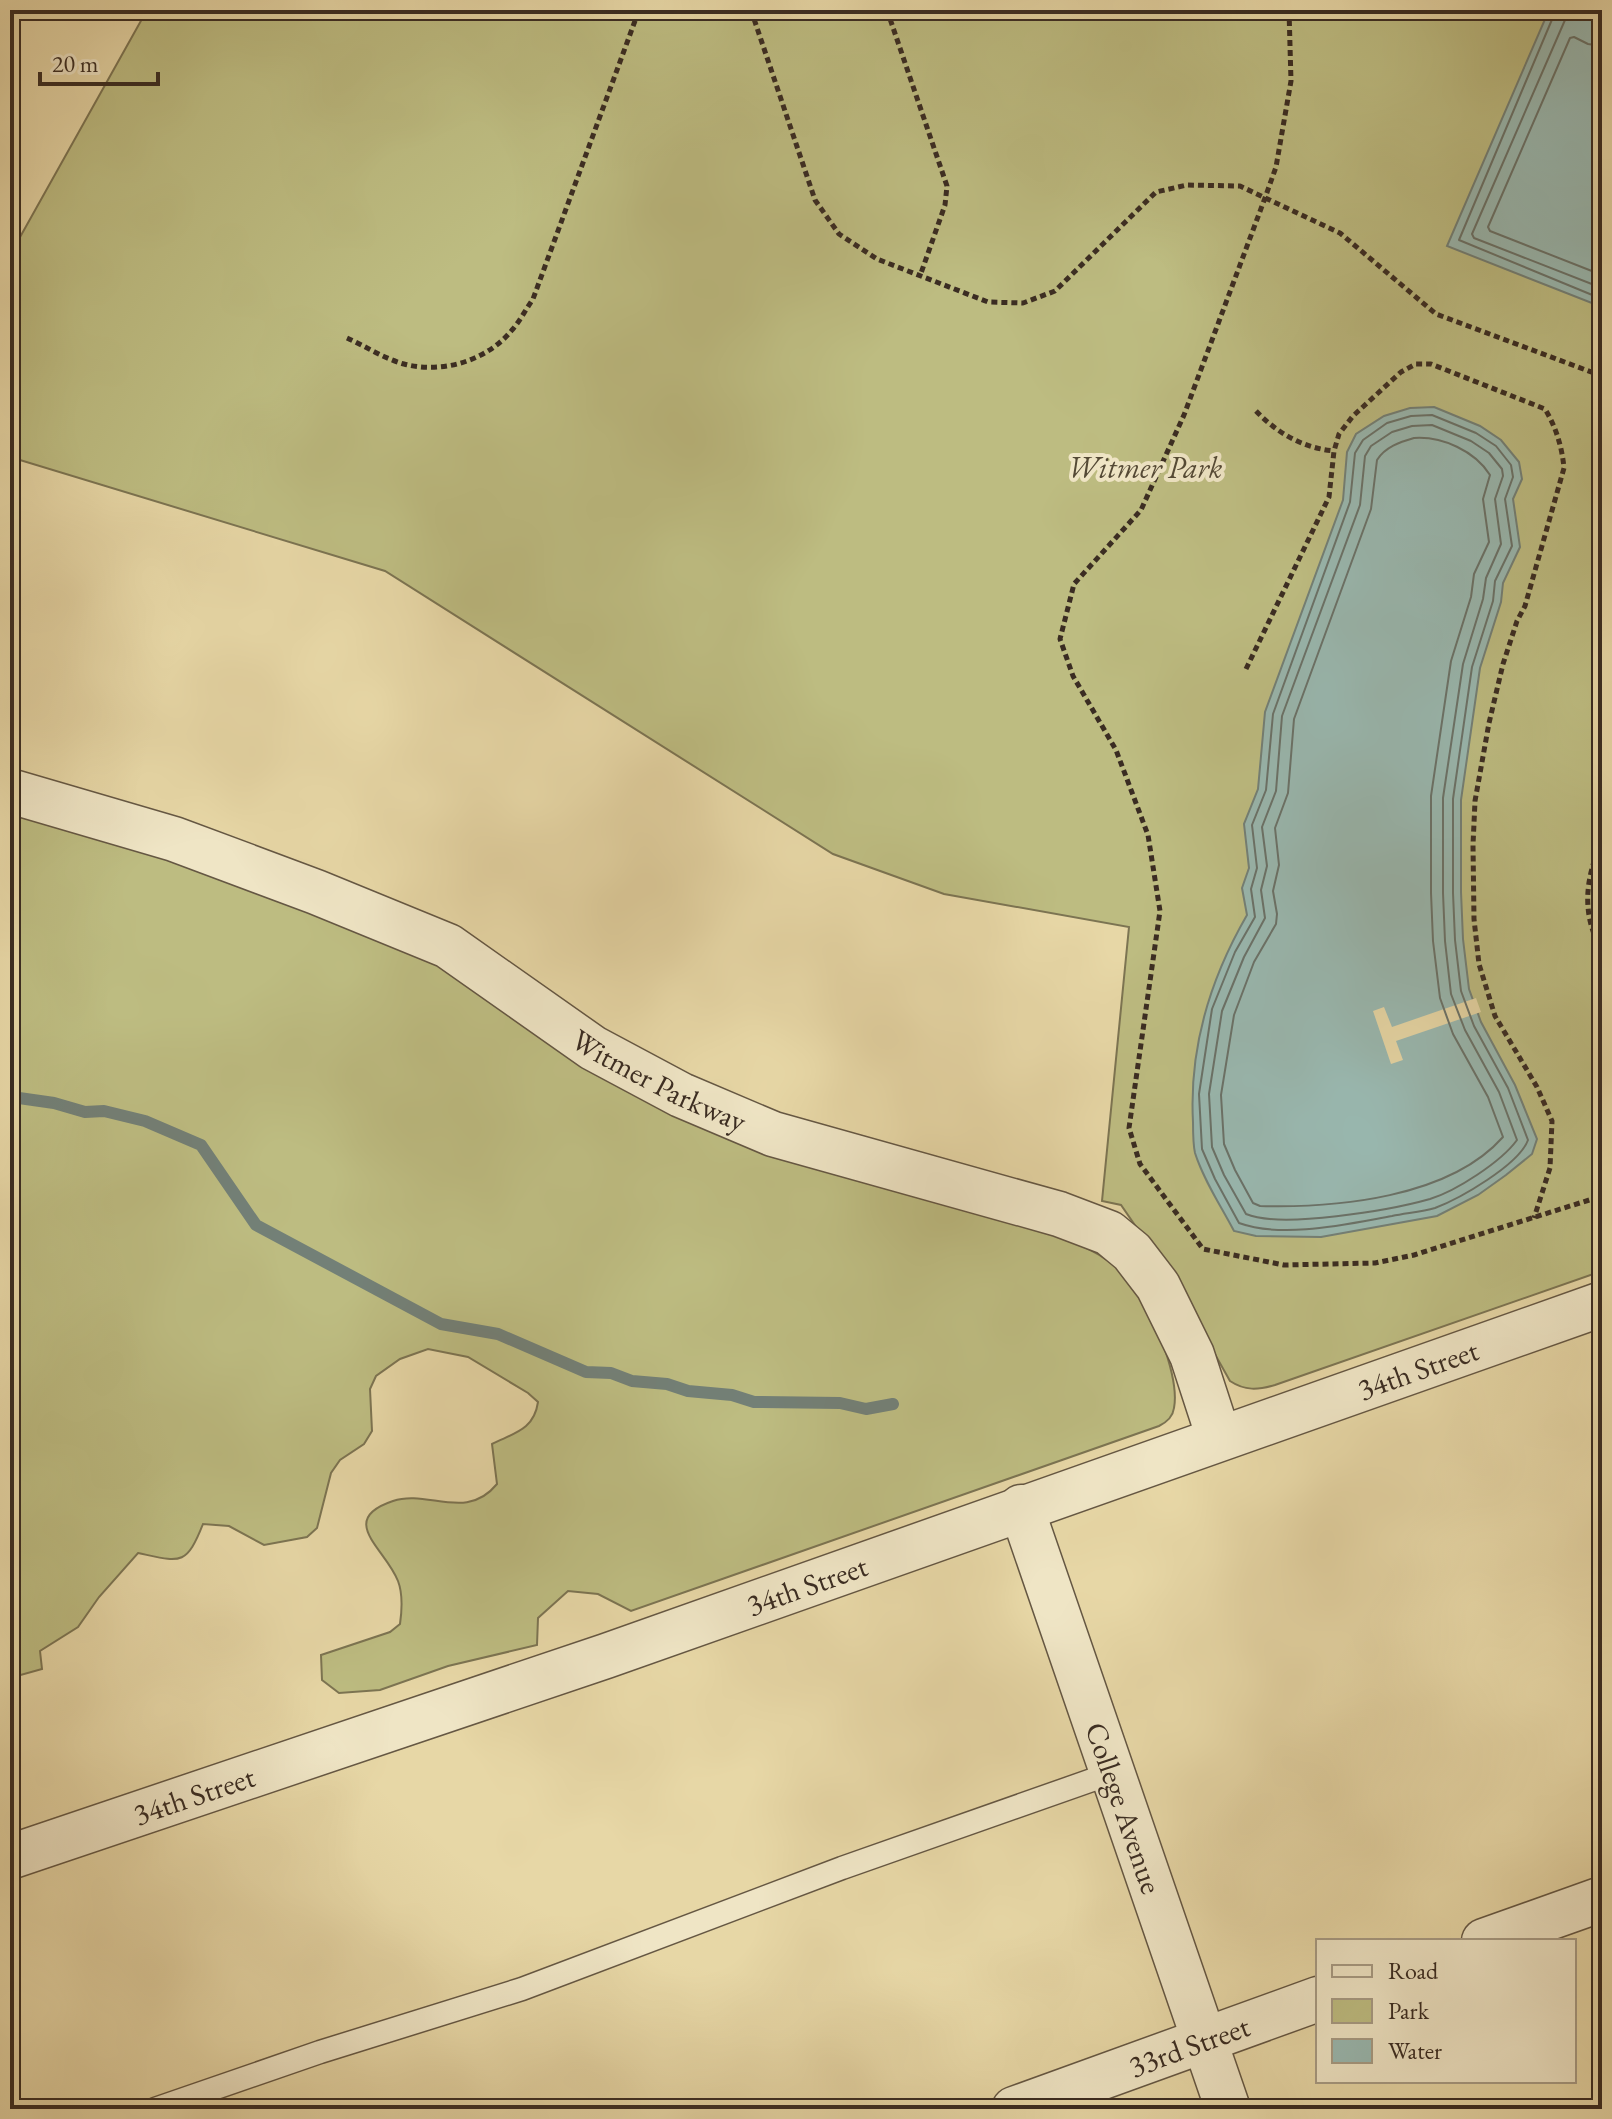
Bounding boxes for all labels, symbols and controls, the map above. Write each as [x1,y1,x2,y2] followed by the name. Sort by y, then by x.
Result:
[40,36,158,86] scale bar
[52,48,99,79] text: 20 m
[1068,448,1223,487] park label: Witmer Park
[564,1020,753,1140] street label: Witmer Parkway
[1352,1330,1484,1408] street label: 34th Street
[741,1546,873,1624] street label: 34th Street
[1077,1717,1172,1899] street label: College Avenue
[128,1756,260,1834] street label: 34th Street
[1316,1939,1576,2083] legend
[1388,1955,1439,1986] text: Road
[1388,1995,1430,2026] text: Park
[1123,2006,1255,2085] street label: 33rd Street
[1388,2035,1442,2066] text: Water

